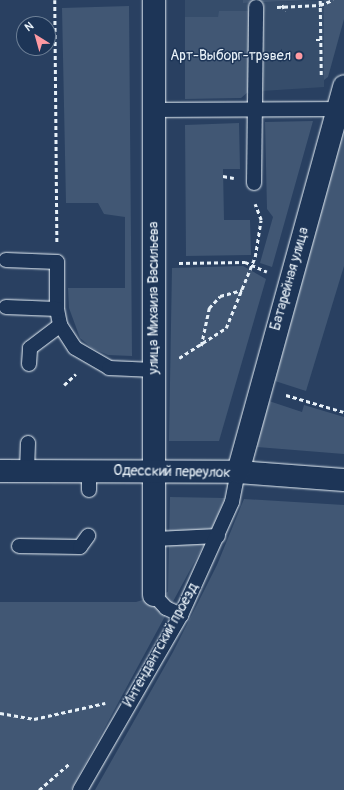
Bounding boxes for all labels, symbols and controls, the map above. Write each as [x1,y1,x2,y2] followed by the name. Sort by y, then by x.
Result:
[16,16,56,56] north arrow
[22,19,36,34] text: N
[170,48,291,64] place label: Арт-Выборг-трэвел
[294,51,304,61] marker: Арт-Выборг-трэвел
[146,222,162,374] street label: улица Михаила Васильева
[267,225,313,333] street label: Батарейная улица
[113,463,231,481] street label: Одесский переулок
[120,580,202,710] street label: Интендантский проезд

